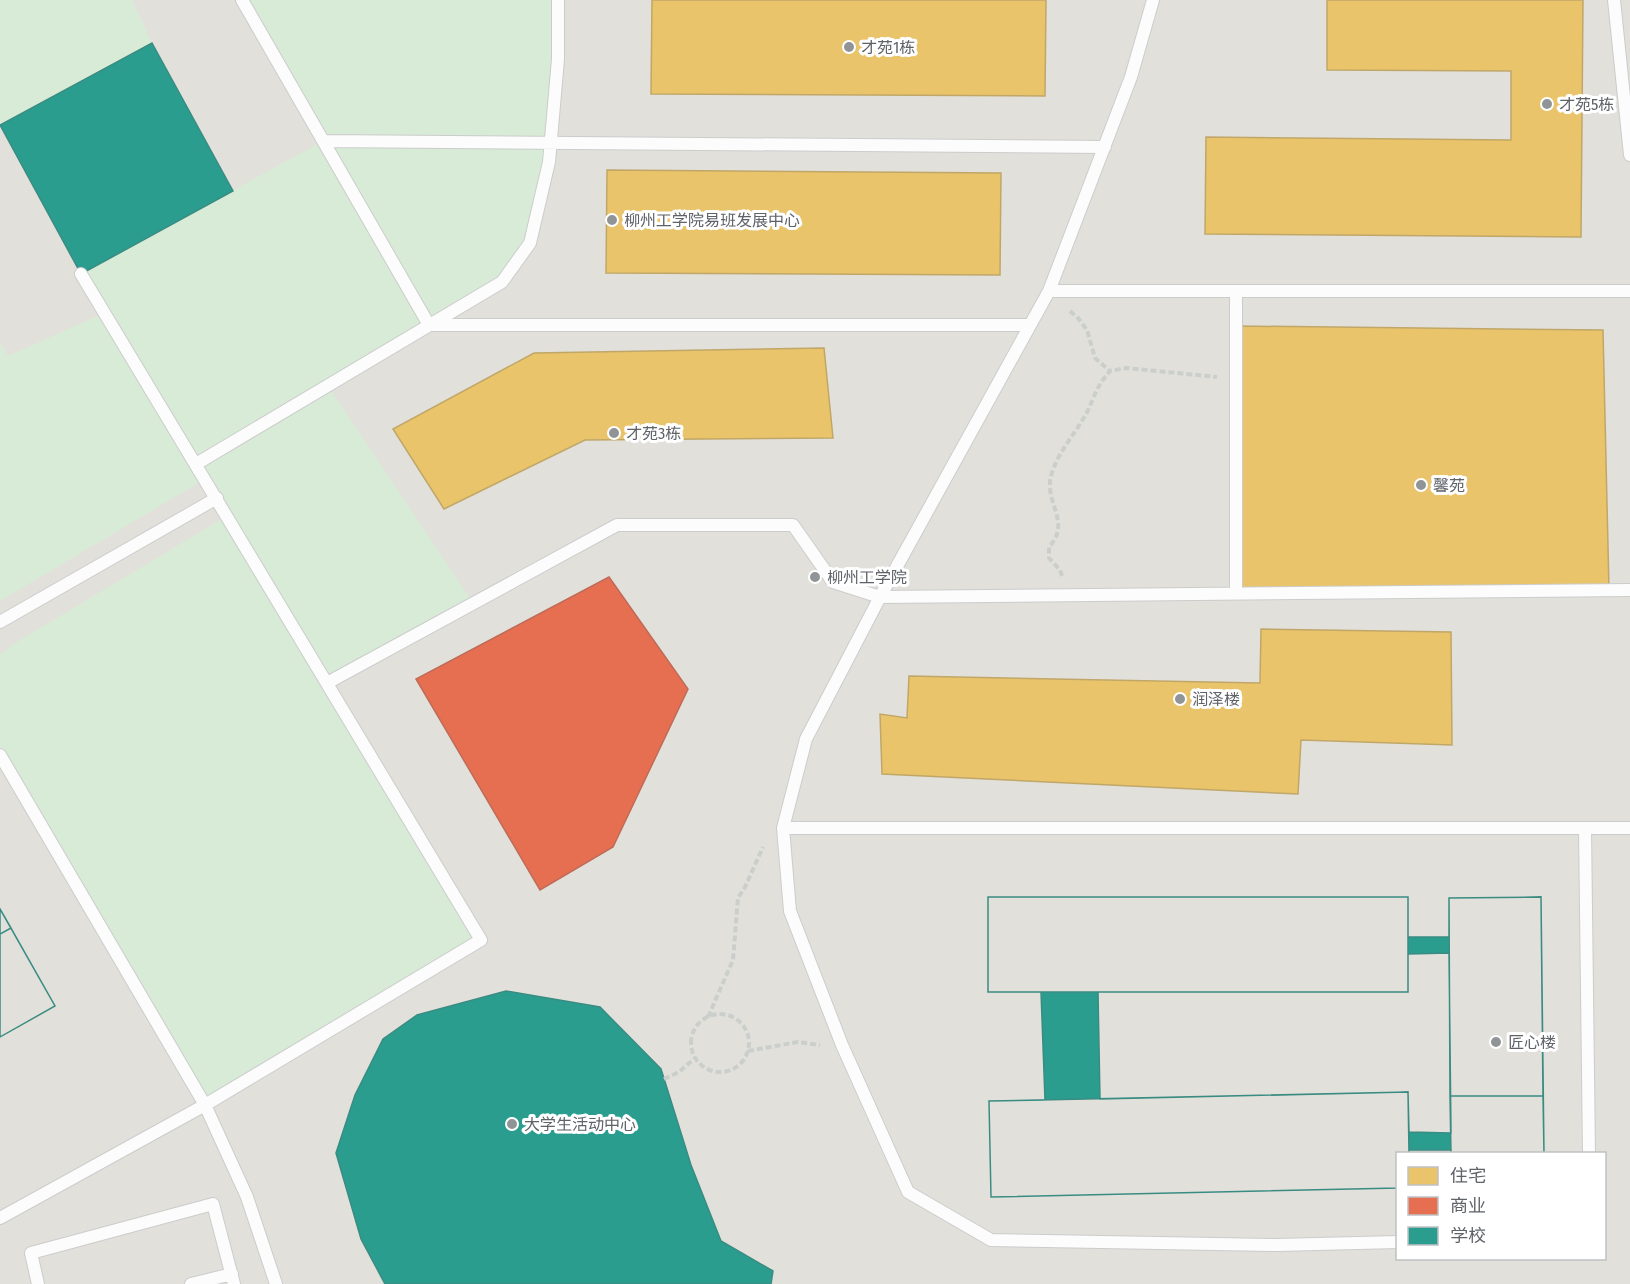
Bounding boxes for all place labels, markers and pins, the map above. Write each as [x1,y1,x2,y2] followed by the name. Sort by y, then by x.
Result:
[861,38,915,57] place label: 才苑1栋
[842,40,856,54] marker: 才苑1栋
[1559,95,1614,114] place label: 才苑5栋
[1540,97,1554,111] marker: 才苑5栋
[624,211,800,230] place label: 柳州工学院易班发展中心
[605,213,619,227] marker: 柳州工学院易班发展中心
[626,424,681,443] place label: 才苑3栋
[607,426,621,440] marker: 才苑3栋
[1433,476,1465,495] place label: 馨苑
[1414,478,1428,492] marker: 馨苑
[827,568,907,587] place label: 柳州工学院
[808,570,822,584] marker: 柳州工学院
[1192,690,1240,709] place label: 润泽楼
[1173,692,1187,706] marker: 润泽楼
[1508,1033,1556,1052] place label: 匠心楼
[1489,1035,1503,1049] marker: 匠心楼
[524,1115,636,1134] place label: 大学生活动中心
[505,1117,519,1131] marker: 大学生活动中心

